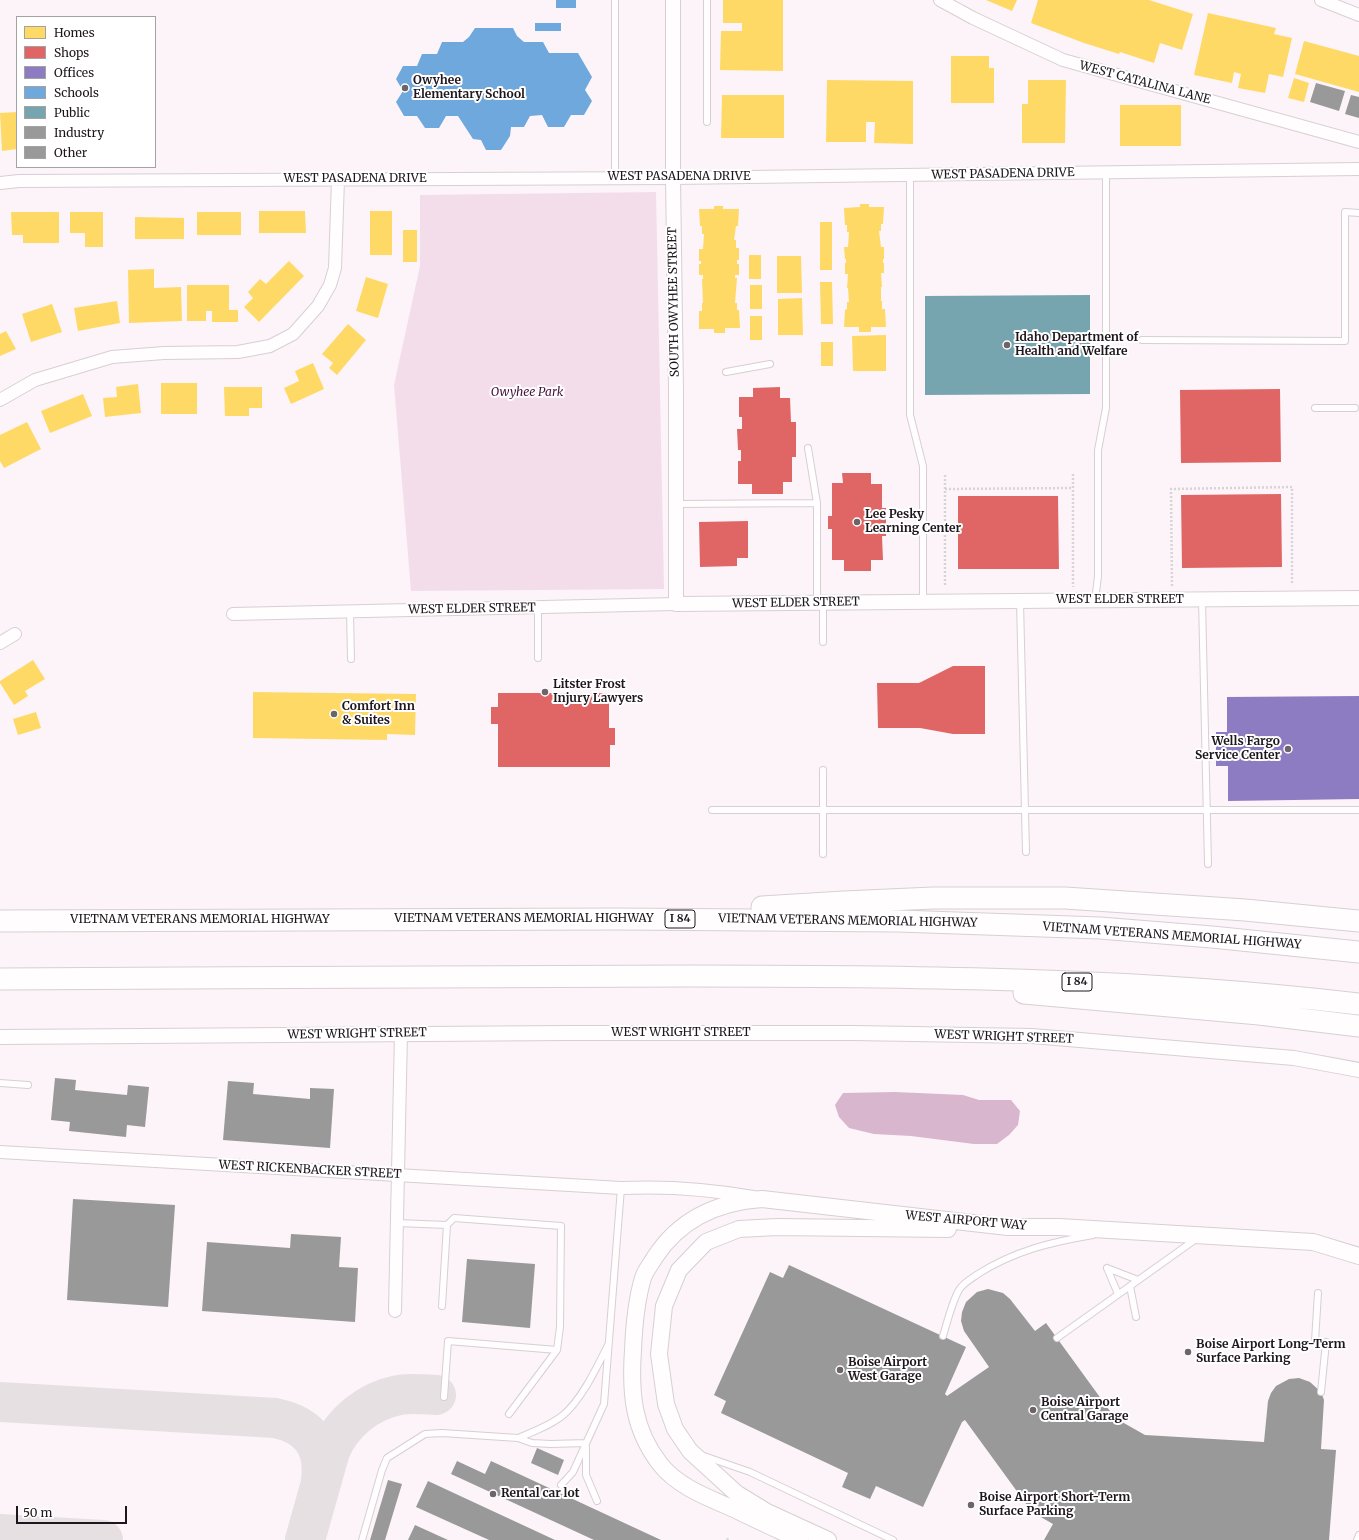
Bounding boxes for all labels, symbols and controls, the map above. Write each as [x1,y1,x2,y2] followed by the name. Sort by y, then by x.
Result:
[16,16,156,168] legend
[54,25,95,40] text: Homes
[54,45,89,60] text: Shops
[1078,59,1212,107] street label: WEST CATALINA LANE
[54,65,94,80] text: Offices
[413,74,525,102] place label: Owyhee Elementary School
[400,83,410,93] marker: Owyhee Elementary School
[54,85,99,100] text: Schools
[54,105,90,120] text: Public
[54,125,104,140] text: Industry
[54,145,87,160] text: Other
[931,166,1075,182] street label: WEST PASADENA DRIVE
[607,170,751,184] street label: WEST PASADENA DRIVE
[283,172,427,186] street label: WEST PASADENA DRIVE
[665,227,683,377] street label: SOUTH OWYHEE STREET
[1015,331,1138,359] place label: Idaho Department of Health and Welfare
[1002,340,1012,350] marker: Idaho Department of Health and Welfare
[491,386,563,400] park label: Owyhee Park
[865,508,961,536] place label: Lee Pesky Learning Center
[852,517,862,527] marker: Lee Pesky Learning Center
[1056,593,1184,607] street label: WEST ELDER STREET
[732,595,860,611] street label: WEST ELDER STREET
[408,601,536,617] street label: WEST ELDER STREET
[553,678,643,706] place label: Litster Frost Injury Lawyers
[540,687,550,697] marker: Litster Frost Injury Lawyers
[342,700,415,728] place label: Comfort Inn & Suites
[329,709,339,719] marker: Comfort Inn & Suites
[1195,735,1280,763] place label: Wells Fargo Service Center
[1283,744,1293,754] marker: Wells Fargo Service Center
[665,910,695,928] road number: I 84
[394,912,654,926] street label: VIETNAM VETERANS MEMORIAL HIGHWAY
[718,912,978,930] street label: VIETNAM VETERANS MEMORIAL HIGHWAY
[70,913,330,927] street label: VIETNAM VETERANS MEMORIAL HIGHWAY
[1042,920,1302,952] street label: VIETNAM VETERANS MEMORIAL HIGHWAY
[1062,973,1092,991] road number: I 84
[287,1026,427,1042] street label: WEST WRIGHT STREET
[611,1026,751,1040] street label: WEST WRIGHT STREET
[934,1027,1074,1047] street label: WEST WRIGHT STREET
[218,1158,402,1182] street label: WEST RICKENBACKER STREET
[905,1209,1027,1233] street label: WEST AIRPORT WAY
[1196,1338,1346,1366] place label: Boise Airport Long-Term Surface Parking
[1183,1347,1193,1357] marker: Boise Airport Long-Term Surface Parking
[848,1356,927,1384] place label: Boise Airport West Garage
[835,1365,845,1375] marker: Boise Airport West Garage
[1041,1396,1128,1424] place label: Boise Airport Central Garage
[1028,1405,1038,1415] marker: Boise Airport Central Garage
[501,1487,579,1501] place label: Rental car lot
[488,1489,498,1499] marker: Rental car lot
[979,1491,1130,1519] place label: Boise Airport Short-Term Surface Parking
[18,1498,129,1524] scale bar
[966,1500,976,1510] marker: Boise Airport Short-Term Surface Parking
[23,1505,52,1520] text: 50 m

